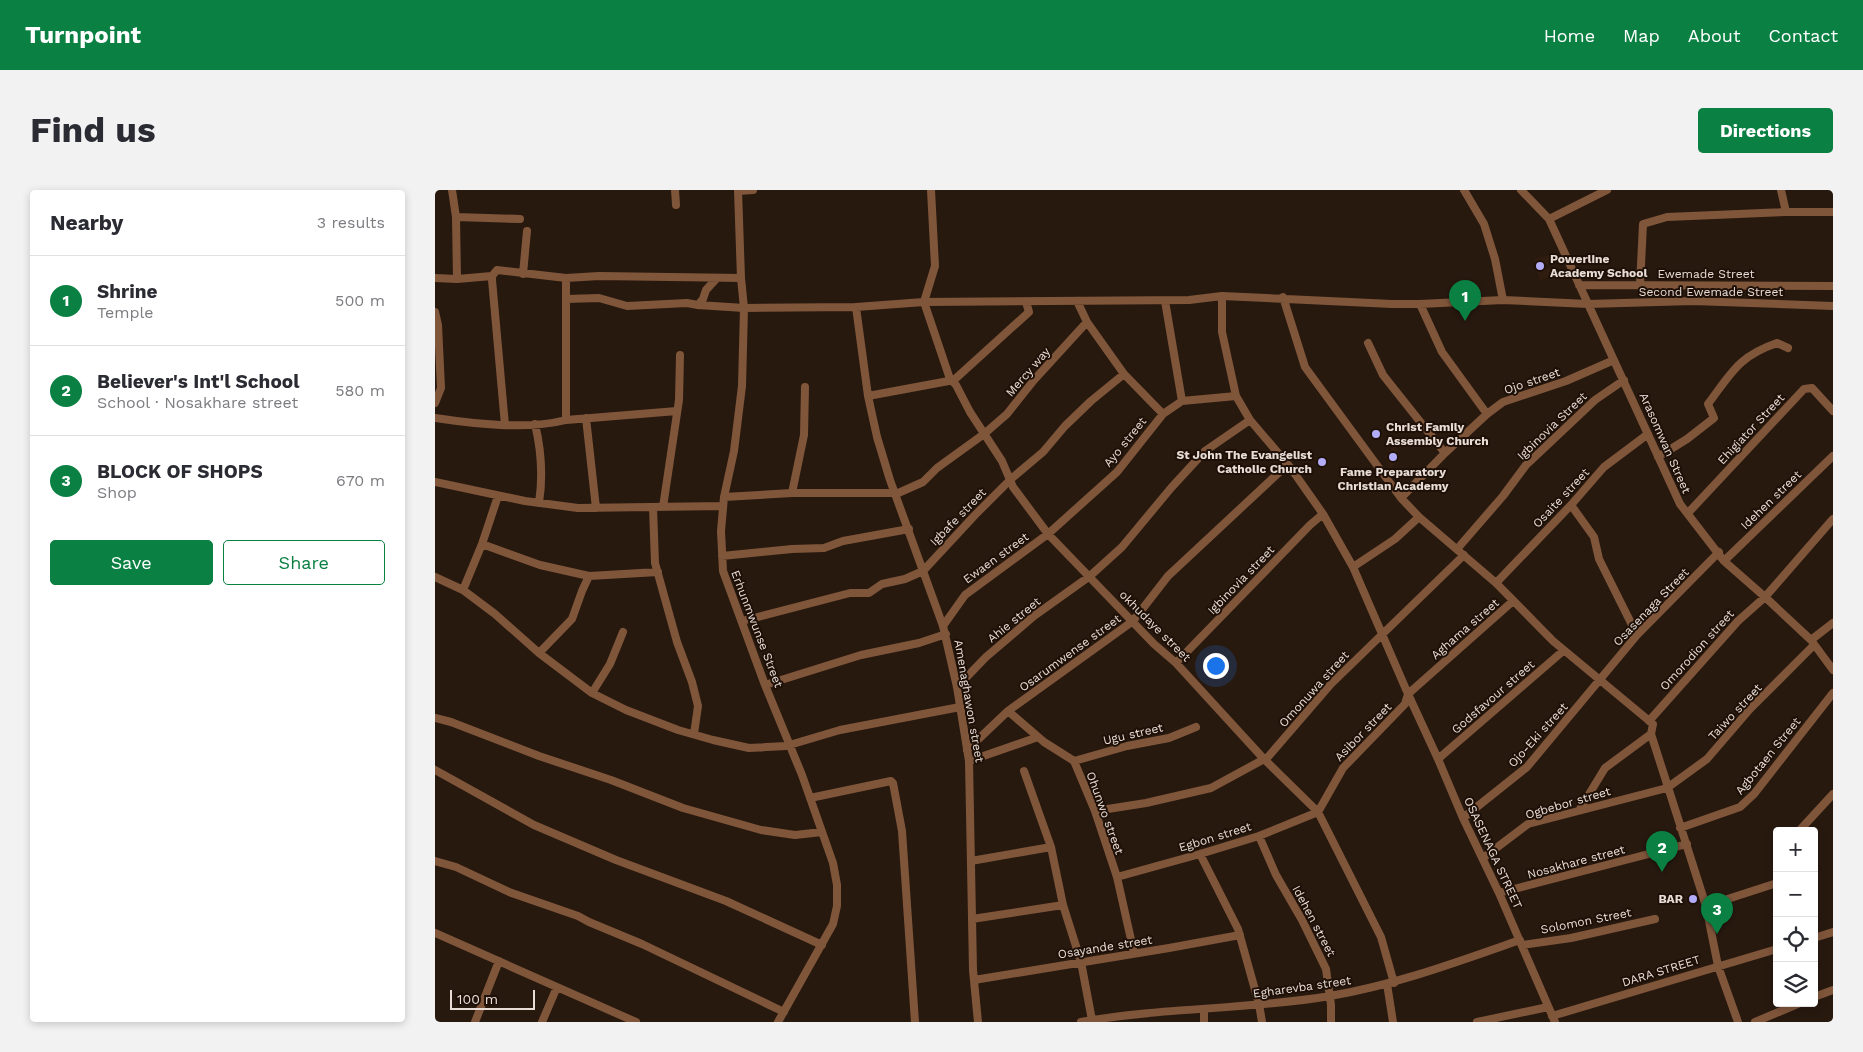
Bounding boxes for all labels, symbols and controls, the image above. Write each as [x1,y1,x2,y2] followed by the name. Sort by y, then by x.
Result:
[25,21,141,49] text: Turnpoint
[1544,25,1595,46] text: Home
[1623,25,1660,46] text: Map
[1688,25,1740,46] text: About
[1768,25,1838,46] text: Contact
[1698,108,1833,153] button: Directions
[30,109,156,151] text: Find us
[50,210,123,235] text: Nearby
[317,213,385,232] text: 3 results
[1550,252,1647,280] place label: Powerline Academy School
[1534,260,1546,272] marker: Powerline Academy School
[1658,267,1755,281] street label: Ewemade Street
[97,280,158,303] text: Shrine
[1449,280,1481,321] pin: 1
[1639,285,1783,299] street label: Second Ewemade Street
[63,291,69,310] text: 1
[335,291,385,310] text: 500 m
[97,303,154,322] text: Temple
[1003,344,1054,399] street label: Mercy way
[1502,365,1562,397] street label: Ojo street
[97,370,299,393] text: Believer's Int'l School
[61,381,71,400] text: 2
[335,381,385,400] text: 580 m
[1514,389,1590,463] street label: Igbinovia Street
[1637,391,1693,495] street label: Arasomwan Street
[1715,391,1787,467] street label: Ehigiator Street
[97,393,298,412] text: School · Nosakhare street
[1101,414,1149,470] street label: Ayo street
[1386,420,1489,448] place label: Christ Family Assembly Church
[1370,428,1382,440] marker: Christ Family Assembly Church
[1176,448,1313,476] place label: St John The Evangelist Catholic Church
[1387,451,1399,463] marker: Fame Preparatory Christian Academy
[1316,456,1328,468] marker: St John The Evangelist Catholic Church
[97,460,263,483] text: BLOCK OF SHOPS
[1338,465,1449,493] place label: Fame Preparatory Christian Academy
[1530,465,1592,531] street label: Osaite street
[1738,468,1804,532] street label: Idehen street
[61,471,71,490] text: 3
[336,471,385,490] text: 670 m
[97,483,137,502] text: Shop
[927,485,989,549] street label: Igbafe street
[961,530,1031,586] street label: Ewaen street
[50,540,213,585] button: Save
[223,540,385,585] button: Share
[1205,543,1277,617] street label: Igbinovia street
[1610,565,1692,649] street label: Osasenaga Street
[728,568,786,690] street label: Erhunmwunse Street
[1117,588,1193,664] street label: okhudaye street
[985,594,1043,646] street label: Ahie street
[1428,596,1502,662] street label: Aghama street
[1657,607,1737,693] street label: Omorodion street
[1017,611,1123,695] street label: Osarumwense street
[951,639,987,763] street label: Amenaghawon street
[1276,648,1352,730] street label: Omonuwa street
[1203,653,1229,679] your location
[1449,657,1537,737] street label: Godsfavour street
[1705,681,1765,743] street label: Taiwo street
[1332,700,1394,764] street label: Asibor street
[1505,700,1571,770] street label: Ojo-Eki street
[1733,715,1803,797] street label: Agbotaen Street
[1102,720,1164,748] street label: Ugu street
[1084,770,1126,856] street label: Ohunwo street
[1524,784,1612,822] street label: Ogbebor street
[1461,795,1525,911] street label: OSASENAGA STREET
[1177,819,1253,855] street label: Egbon street
[1773,827,1818,1007] map controls
[1773,827,1818,872] button: +
[1646,831,1678,872] pin: 2
[1526,842,1626,882] street label: Nosakhare street
[1773,872,1818,917] button: −
[1289,883,1339,959] street label: Idehen street
[1658,892,1684,906] place label: BAR
[1687,893,1699,905] marker: BAR
[1701,893,1733,934] pin: 3
[1539,905,1633,937] street label: Solomon Street
[1773,917,1818,962] button: locate
[1057,933,1153,961] street label: Osayande street
[1620,952,1702,990] street label: DARA STREET
[1773,962,1818,1007] button: layers
[1252,973,1352,1001] street label: Egharevba street
[450,987,535,1010] scale bar
[457,991,498,1007] text: 100 m

